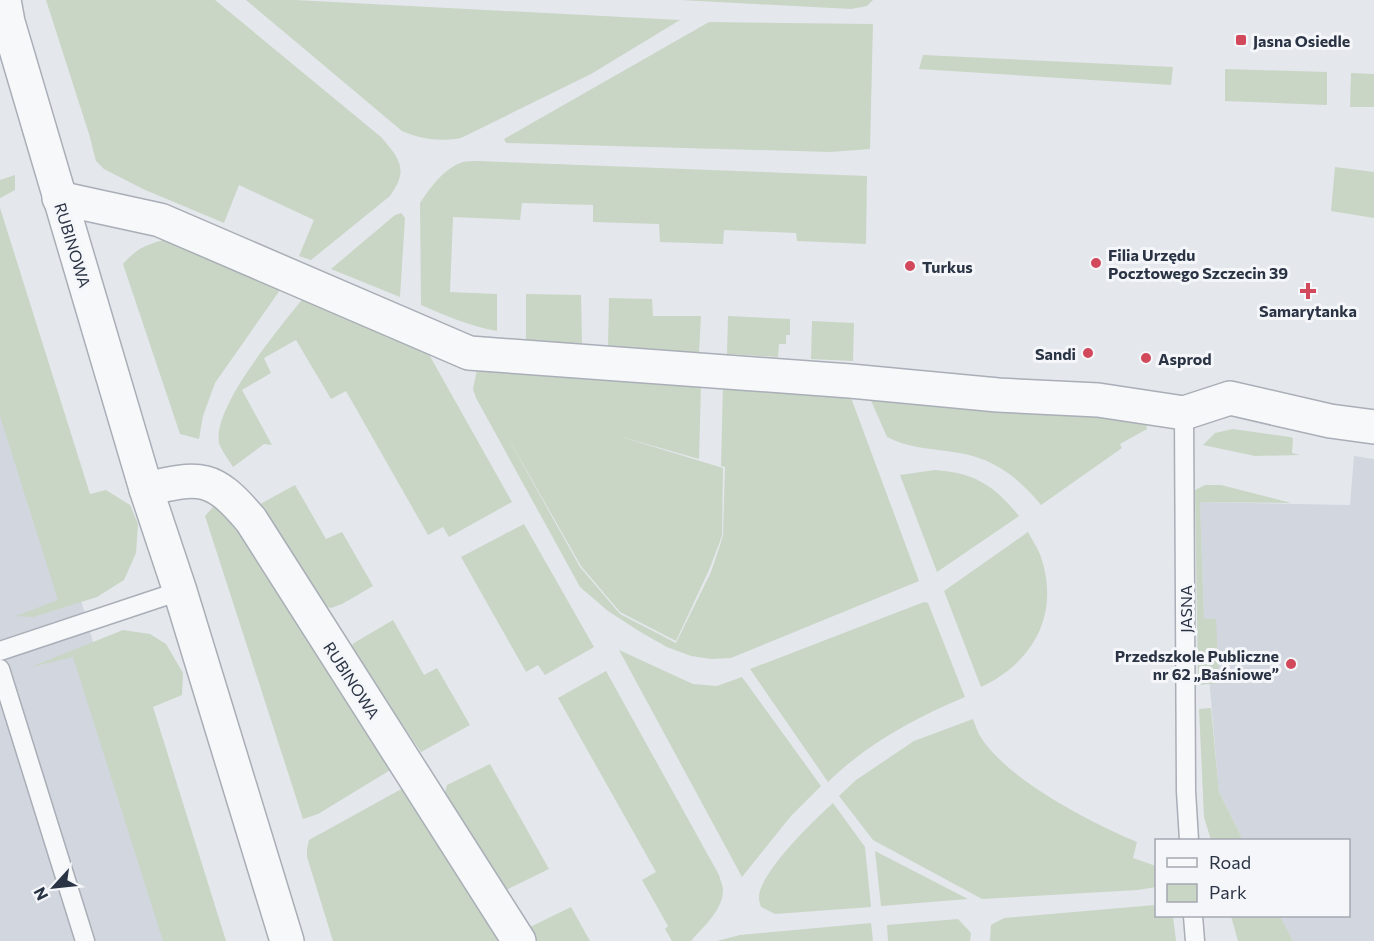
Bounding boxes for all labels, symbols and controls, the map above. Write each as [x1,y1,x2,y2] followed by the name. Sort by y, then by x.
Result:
[1253,31,1350,50] place label: Jasna Osiedle
[1234,33,1248,47] marker: Jasna Osiedle
[51,200,95,290] street label: RUBINOWA
[1108,245,1288,282] place label: Filia Urzędu Pocztowego Szczecin 39
[1089,256,1103,270] marker: Filia Urzędu Pocztowego Szczecin 39
[922,257,973,276] place label: Turkus
[903,259,917,273] marker: Turkus
[1301,284,1315,298] marker: Samarytanka
[1259,301,1357,320] place label: Samarytanka
[1035,344,1076,363] place label: Sandi
[1081,346,1095,360] marker: Sandi
[1158,349,1212,368] place label: Asprod
[1139,351,1153,365] marker: Asprod
[1176,585,1195,633] street label: JASNA
[320,638,384,722] street label: RUBINOWA
[1115,646,1279,683] place label: Przedszkole Publiczne nr 62 „Baśniowe”
[1284,657,1298,671] marker: Przedszkole Publiczne nr 62 „Baśniowe”
[1155,839,1350,917] legend
[1209,851,1251,873] text: Road
[24,857,84,917] north arrow
[1209,881,1247,903] text: Park
[29,884,51,904] text: N

